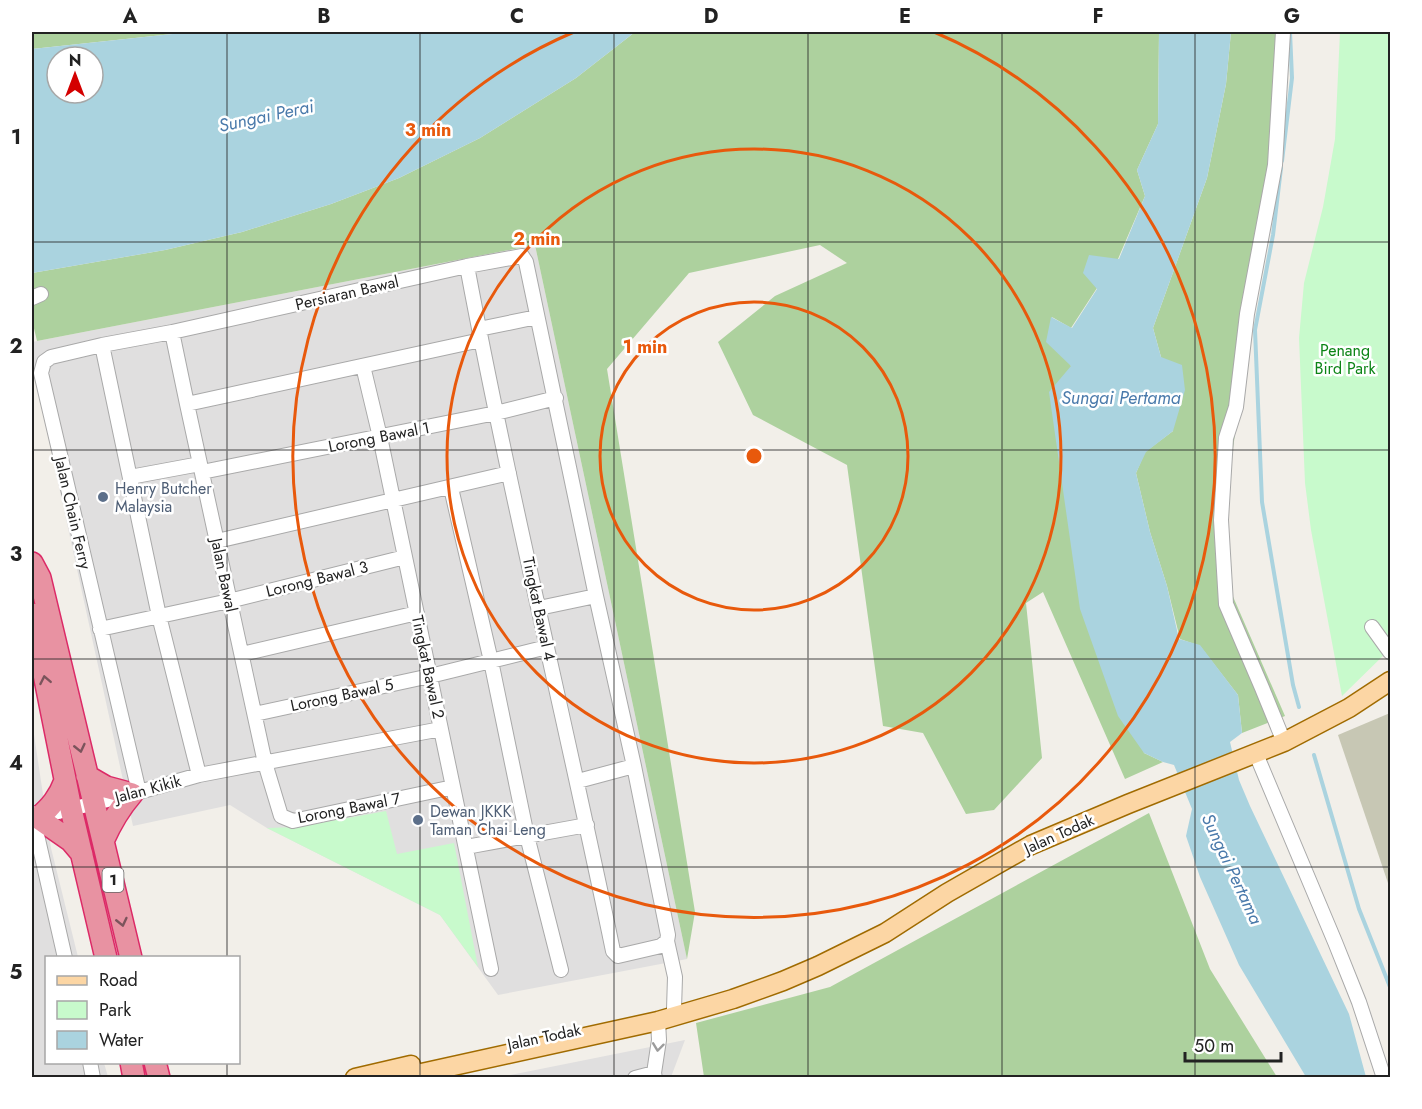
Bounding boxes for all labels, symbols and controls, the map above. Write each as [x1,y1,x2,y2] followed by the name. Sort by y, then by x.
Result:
[122,2,138,31] text: A
[317,2,331,31] text: B
[510,2,524,31] text: C
[704,2,718,31] text: D
[899,2,911,31] text: E
[1092,2,1104,31] text: F
[1284,2,1300,31] text: G
[45,45,105,105] north arrow
[69,49,81,72] text: N
[216,93,316,139] water label: Sungai Perai
[405,117,451,143] text: 3 min
[11,123,21,152] text: 1
[513,226,561,252] text: 2 min
[293,270,401,316] street label: Persiaran Bawal
[9,332,23,361] text: 2
[623,334,667,360] text: 1 min
[1314,339,1376,380] park label: Penang Bird Park
[1061,385,1181,411] water label: Sungai Pertama
[326,416,432,458] street label: Lorong Bawal 1
[744,446,764,466] centre of rings
[48,453,97,572] street label: Jalan Chain Ferry
[115,477,212,518] place label: Henry Butcher Malaysia
[96,490,110,504] marker: Henry Butcher Malaysia
[205,534,243,614] street label: Jalan Bawal
[10,540,22,569] text: 3
[263,555,371,603] street label: Lorong Bawal 3
[517,555,561,663] street label: Tingkat Bawal 4
[406,613,450,721] street label: Tingkat Bawal 2
[288,673,396,717] street label: Lorong Bawal 5
[39,675,52,685] one-way arrow
[73,743,86,753] one-way arrow
[9,749,23,778] text: 4
[110,769,185,809] street label: Jalan Kikik
[296,787,403,829] street label: Lorong Bawal 7
[430,800,546,841] place label: Dewan JKKK Taman Chai Leng
[1018,808,1099,860] street label: Jalan Todak
[1195,809,1269,929] water label: Sungai Pertama
[411,813,425,827] marker: Dewan JKKK Taman Chai Leng
[102,868,124,892] road number: 1
[115,917,128,927] one-way arrow
[45,956,240,1064] legend
[10,958,23,987] text: 5
[99,967,138,993] text: Road
[99,997,131,1023] text: Park
[503,1018,584,1056] street label: Jalan Todak
[1185,1025,1281,1063] scale bar
[99,1027,144,1053] text: Water
[1194,1033,1234,1059] text: 50 m
[652,1042,665,1052] one-way arrow

